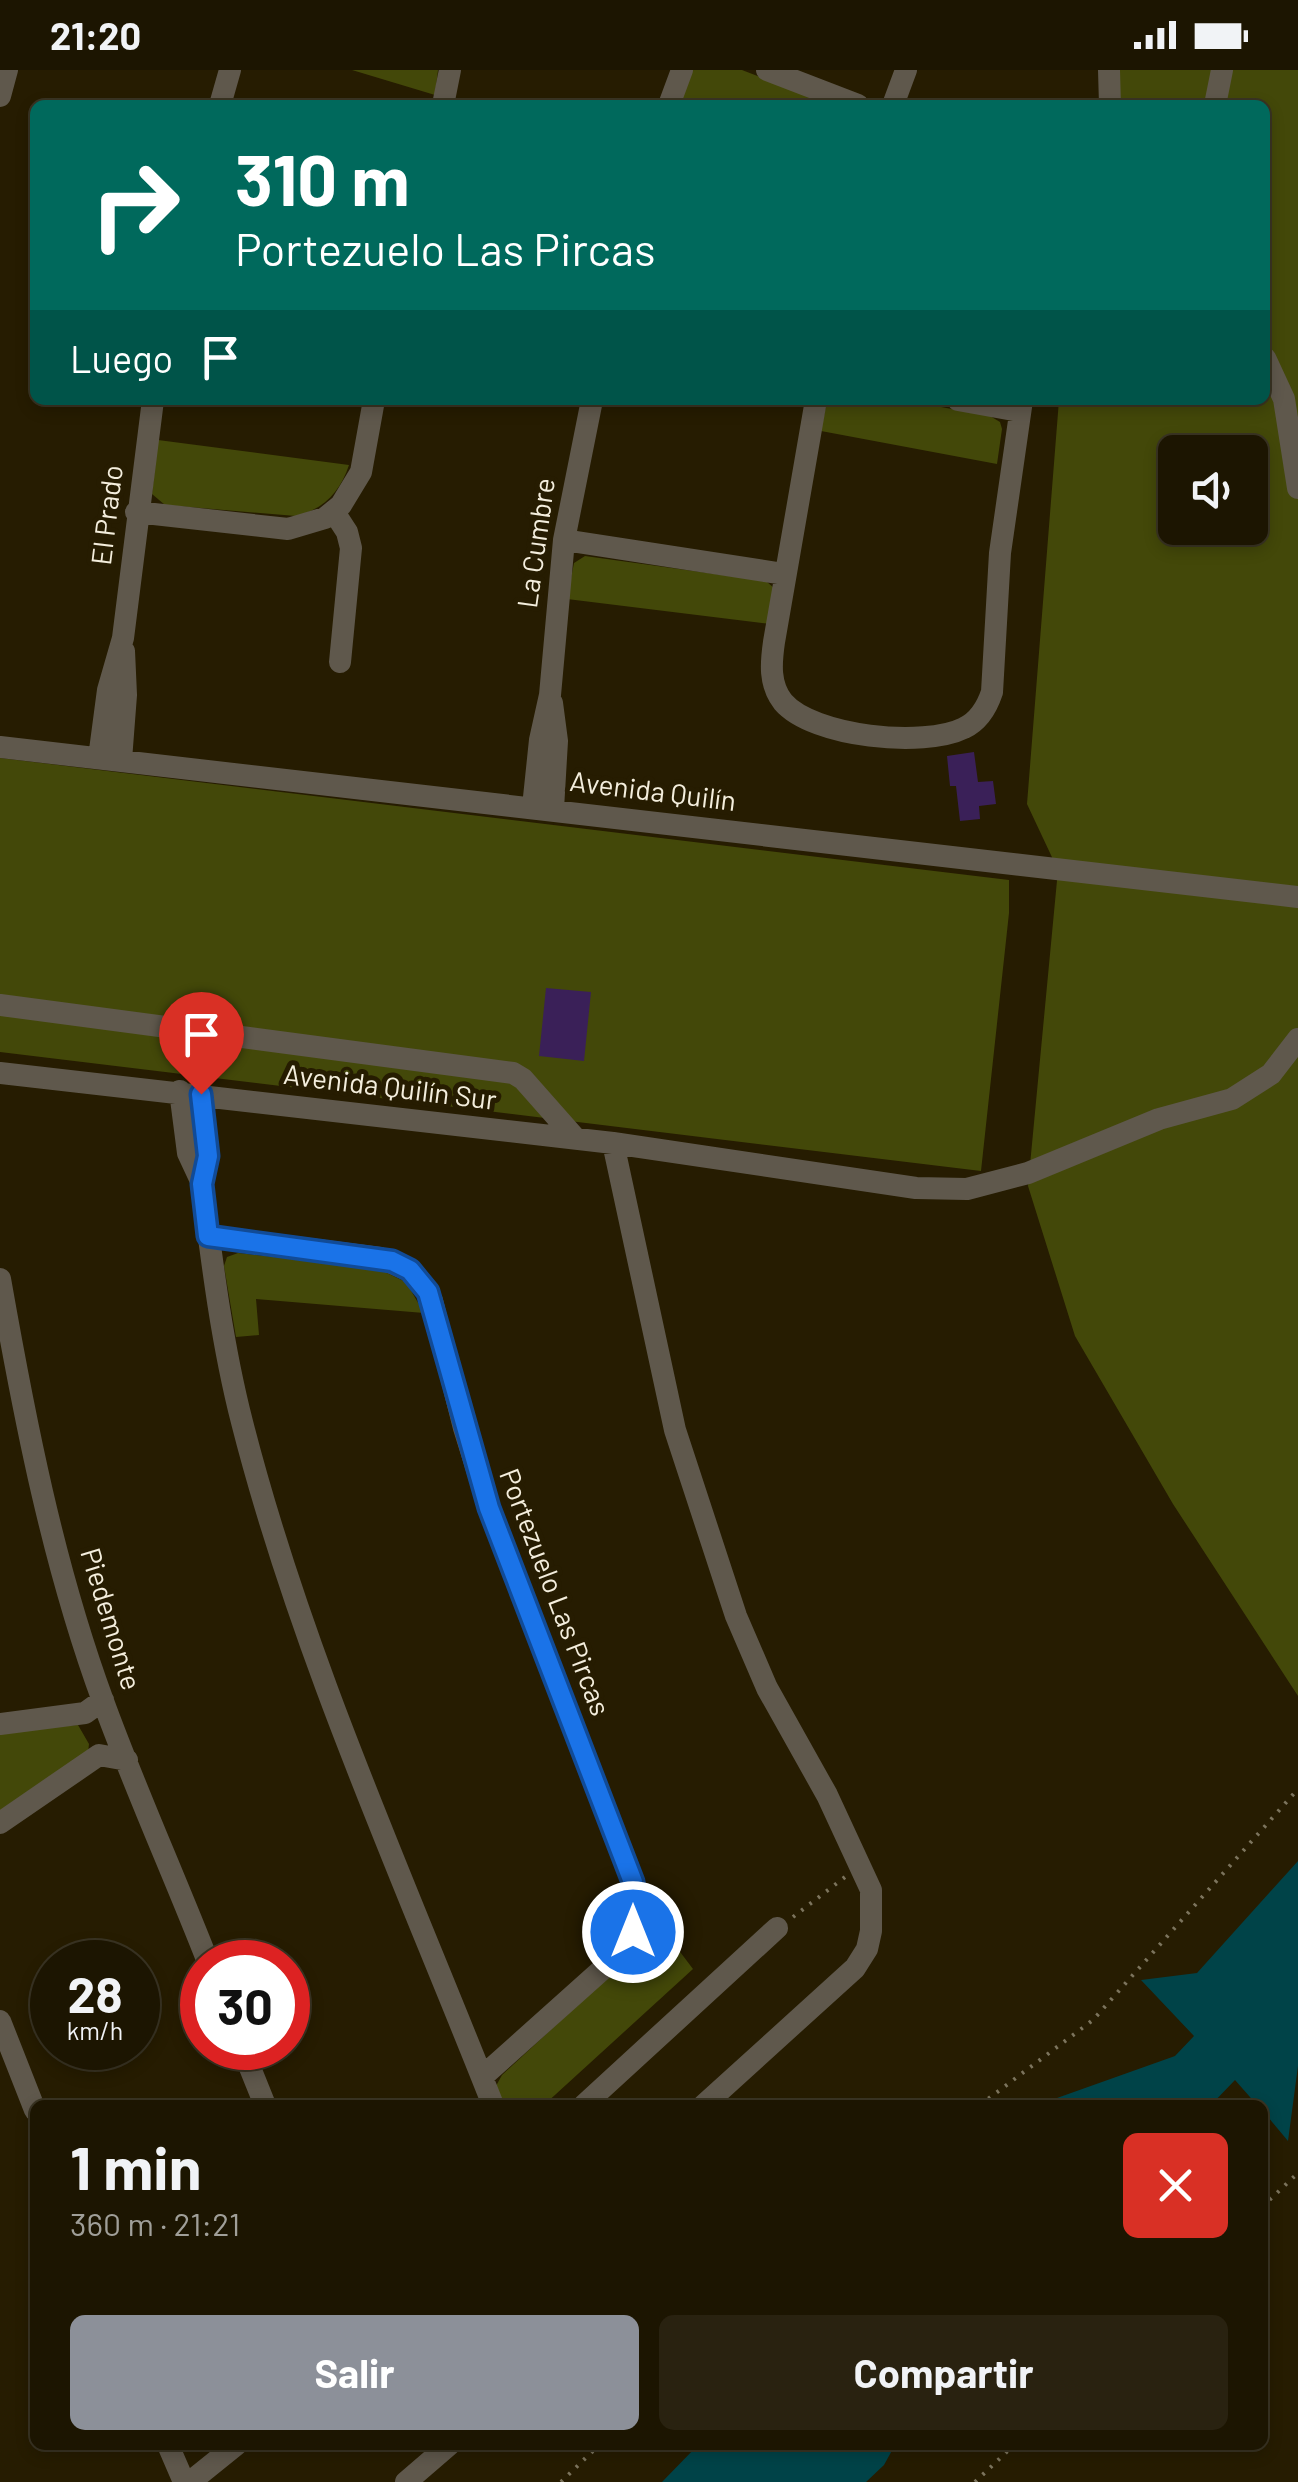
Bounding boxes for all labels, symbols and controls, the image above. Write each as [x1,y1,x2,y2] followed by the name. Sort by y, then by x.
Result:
[50,12,141,58] text: 21:20
[235,136,410,220] text: 310 m
[70,140,200,270] icon: right
[235,221,656,275] text: Portezuelo Las Pircas
[193,330,248,385] icon: arrive
[70,335,173,381] text: Luego
[1158,435,1268,545] map controls
[1158,435,1268,545] button: sound
[83,463,129,567] street label: El Prado
[509,476,561,610] street label: La Cumbre
[568,763,738,817] street label: Avenida Quilín
[159,992,244,1095] pin
[174,1007,229,1062] icon: arrive
[282,1056,499,1116] street label: Avenida Quilín Sur
[493,1463,619,1720] street label: Portezuelo Las Pircas
[74,1544,150,1694] street label: Piedemonte
[581,1880,685,1984] position arrow
[180,1940,310,2070] speed limit sign: 30
[67,1963,123,2023] text: 28
[67,2015,123,2045] text: km/h
[70,2130,201,2202] text: 1 min
[1123,2133,1228,2238] button: close
[70,2204,240,2242] text: 360 m · 21:21
[70,2315,639,2430] button: Salir
[659,2315,1228,2430] button: Compartir

